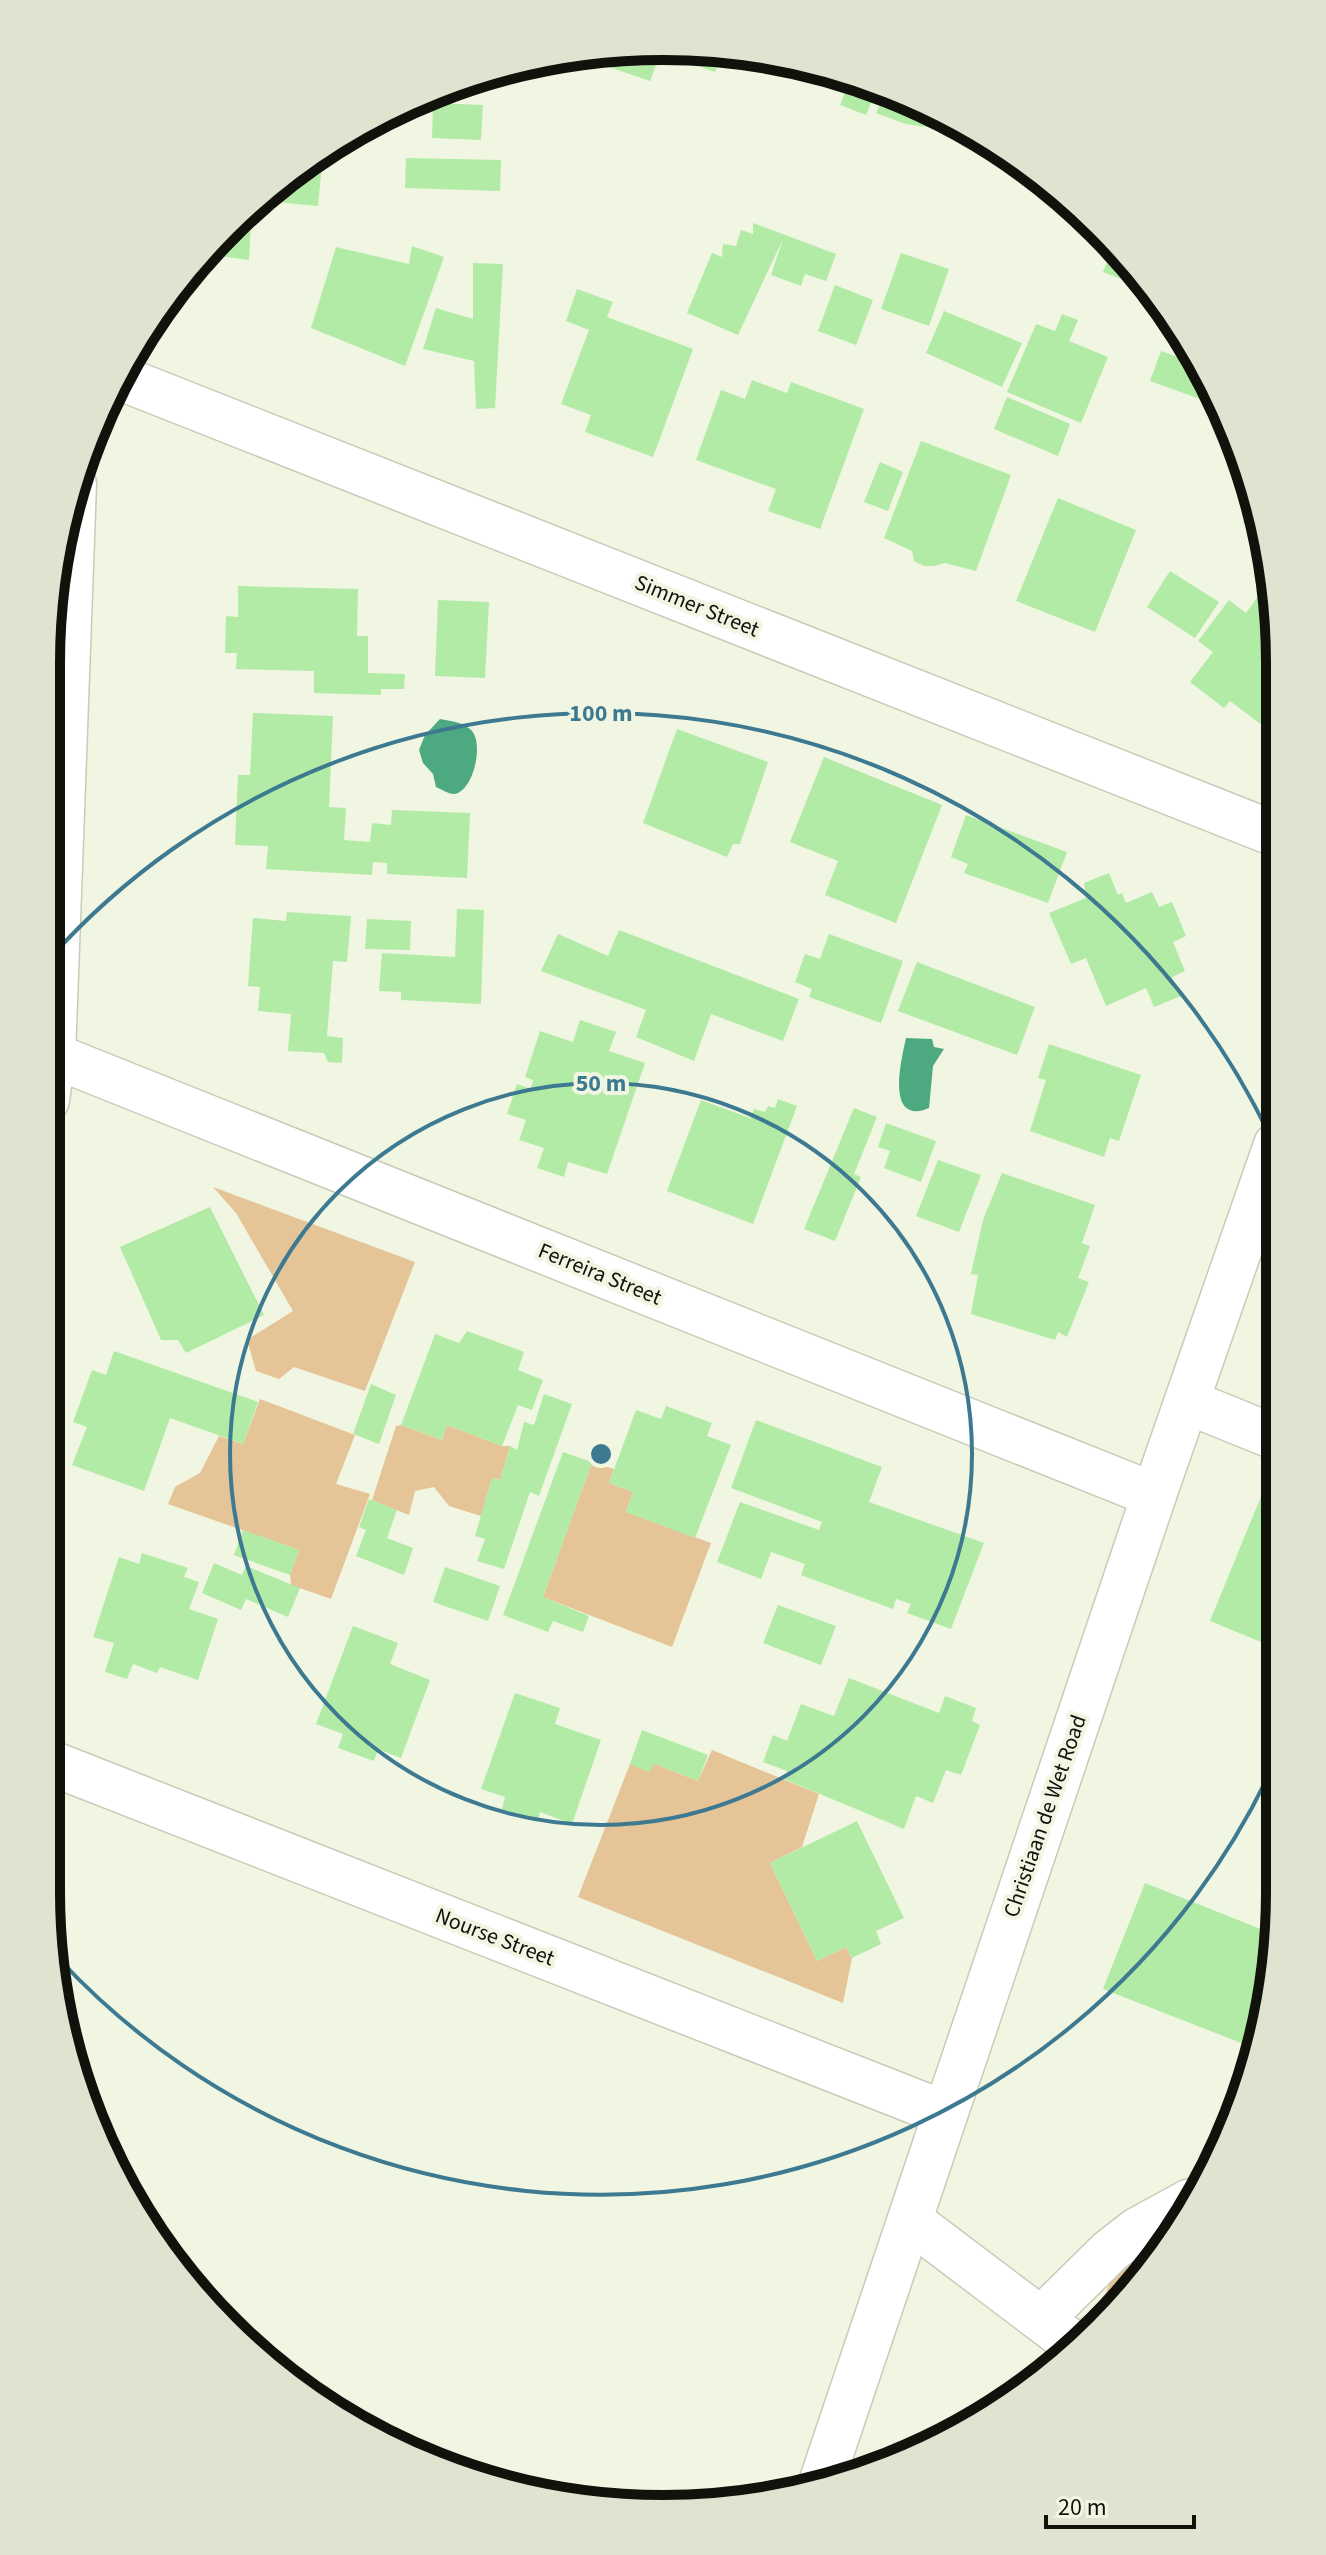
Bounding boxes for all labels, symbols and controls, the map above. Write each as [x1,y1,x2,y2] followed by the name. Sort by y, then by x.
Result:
[630,566,765,646] street label: Simmer Street
[569,696,633,731] text: 100 m
[576,1066,626,1101] text: 50 m
[533,1235,667,1314] street label: Ferreira Street
[587,1440,615,1468] centre of rings
[995,1710,1095,1922] street label: Christiaan de Wet Road
[431,1900,560,1975] street label: Nourse Street
[1046,2479,1194,2529] scale bar
[1058,2490,1107,2525] text: 20 m

